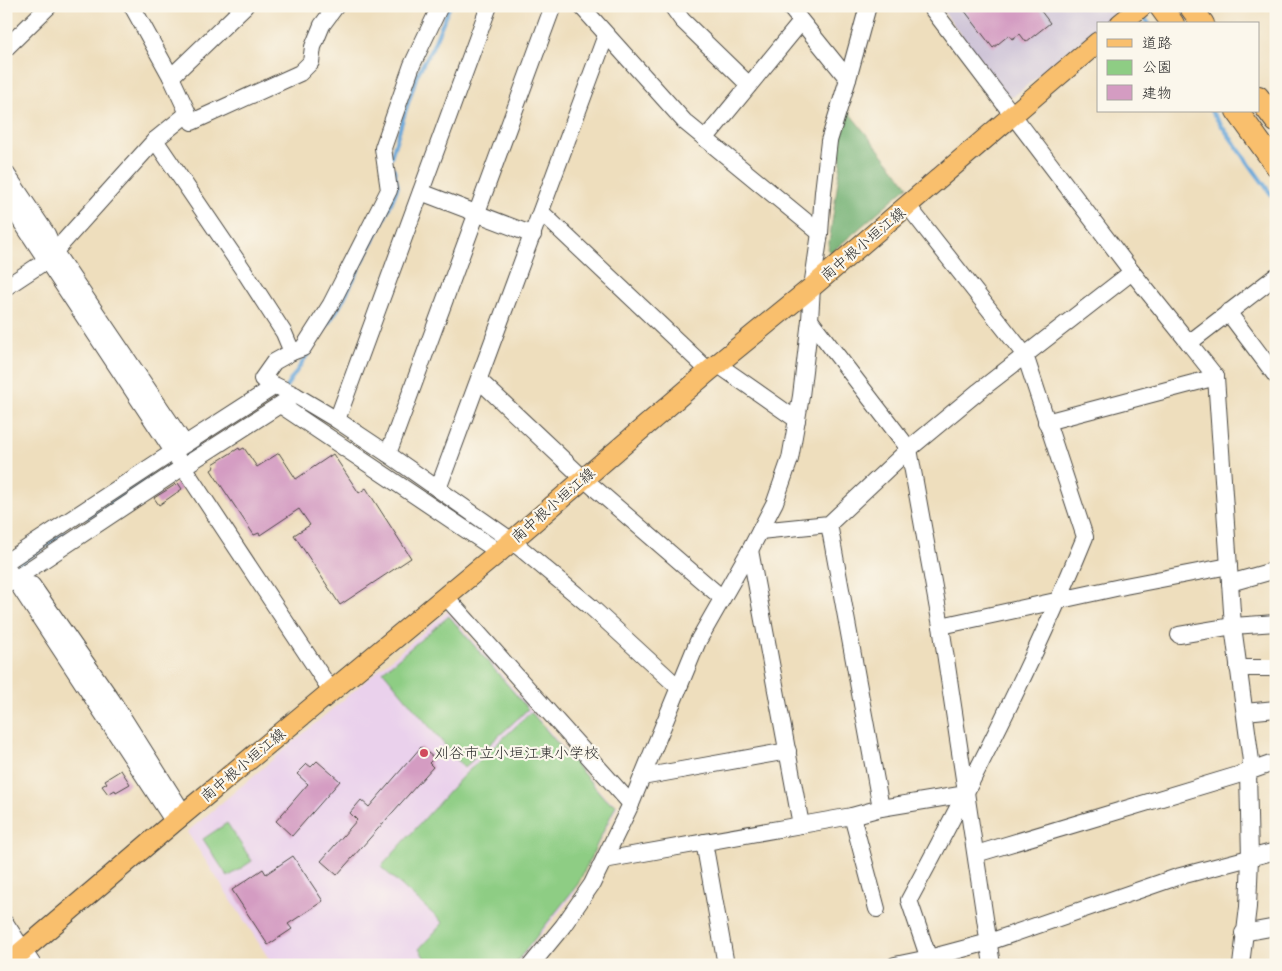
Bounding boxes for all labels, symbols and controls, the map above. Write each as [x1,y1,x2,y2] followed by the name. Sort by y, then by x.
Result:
[1097,22,1260,112] legend
[1142,30,1172,56] text: 道路
[1142,54,1172,80] text: 公園
[1142,80,1172,106] text: 建物
[814,200,912,288] street label: 南中根小垣江線
[505,461,601,549] street label: 南中根小垣江線
[194,721,292,809] street label: 南中根小垣江線
[434,740,599,766] place label: 刈谷市立小垣江東小学校
[418,747,430,759] marker: 刈谷市立小垣江東小学校

